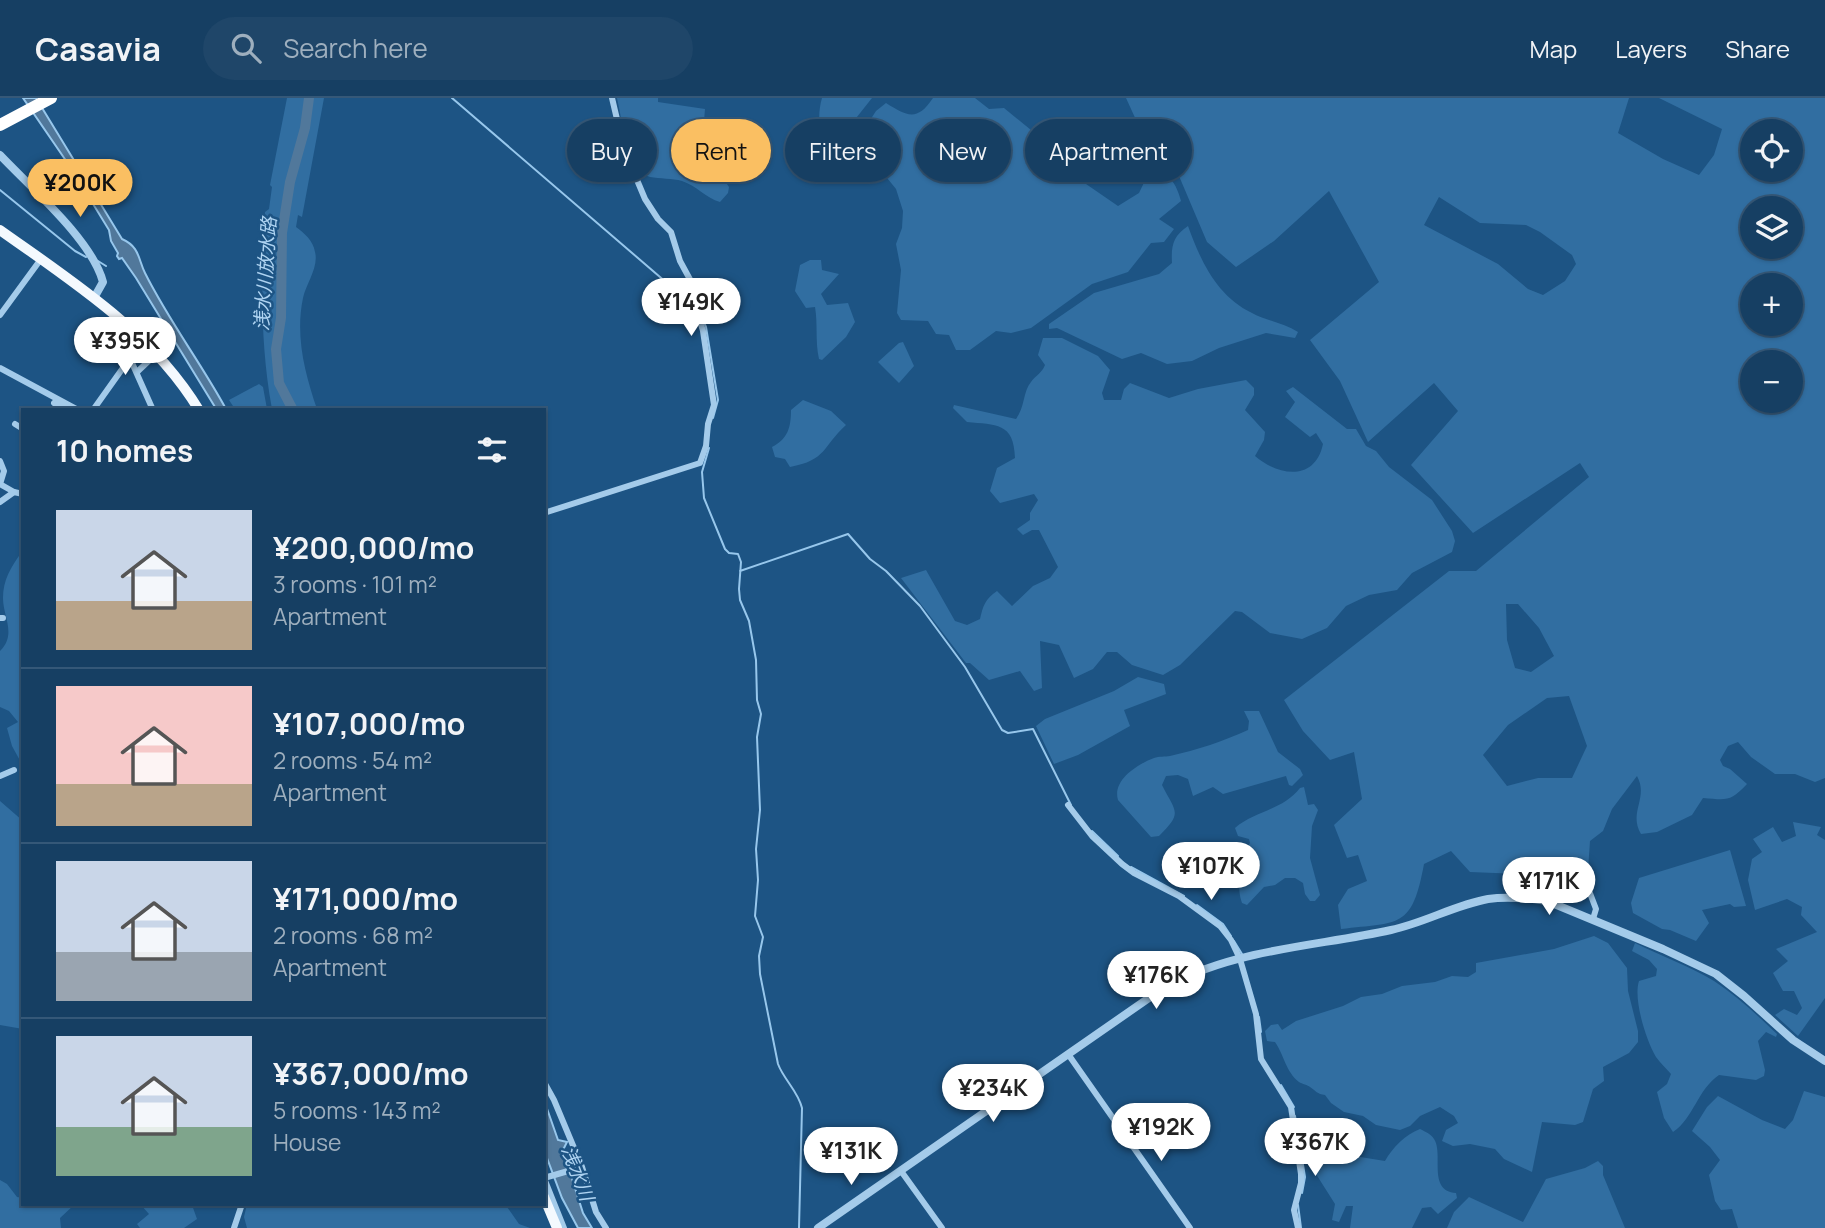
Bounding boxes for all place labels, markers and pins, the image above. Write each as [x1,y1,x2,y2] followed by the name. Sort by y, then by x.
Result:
[31,159,129,219] pin: ¥200K
[642,278,740,338] pin: ¥149K
[76,317,174,377] pin: ¥395K
[1162,842,1260,902] pin: ¥107K
[1500,858,1598,917] pin: ¥171K
[1107,951,1205,1011] pin: ¥176K
[944,1065,1042,1124] pin: ¥234K
[1112,1104,1210,1163] pin: ¥192K
[1266,1118,1364,1178] pin: ¥367K
[802,1128,900,1187] pin: ¥131K

